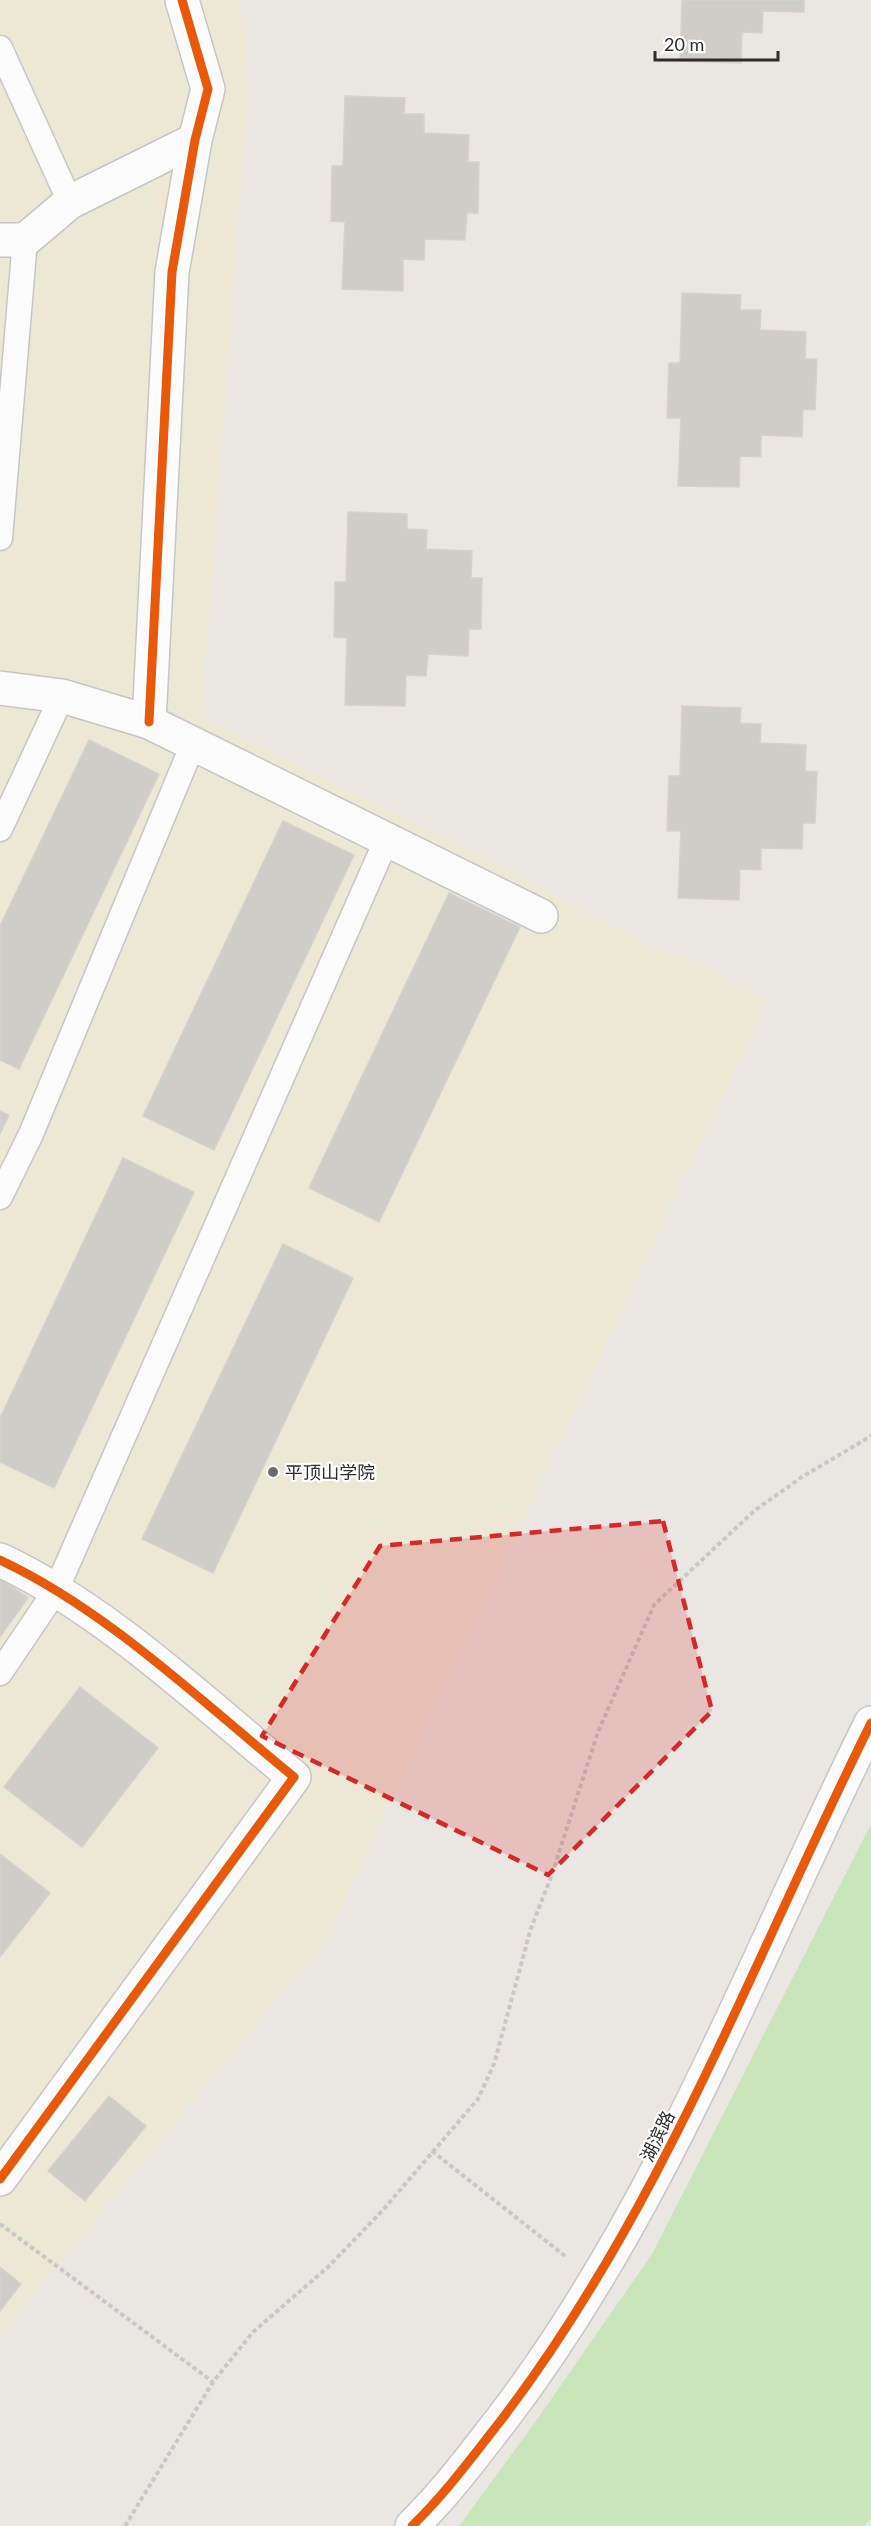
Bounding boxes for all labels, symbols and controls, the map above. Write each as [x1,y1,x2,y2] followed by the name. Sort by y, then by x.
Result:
[655,24,778,62] scale bar
[664,33,704,55] text: 20 m
[285,1461,375,1483] place label: 平顶山学院
[266,1465,280,1479] marker: 平顶山学院
[635,2107,679,2165] street label: 湖滨路

